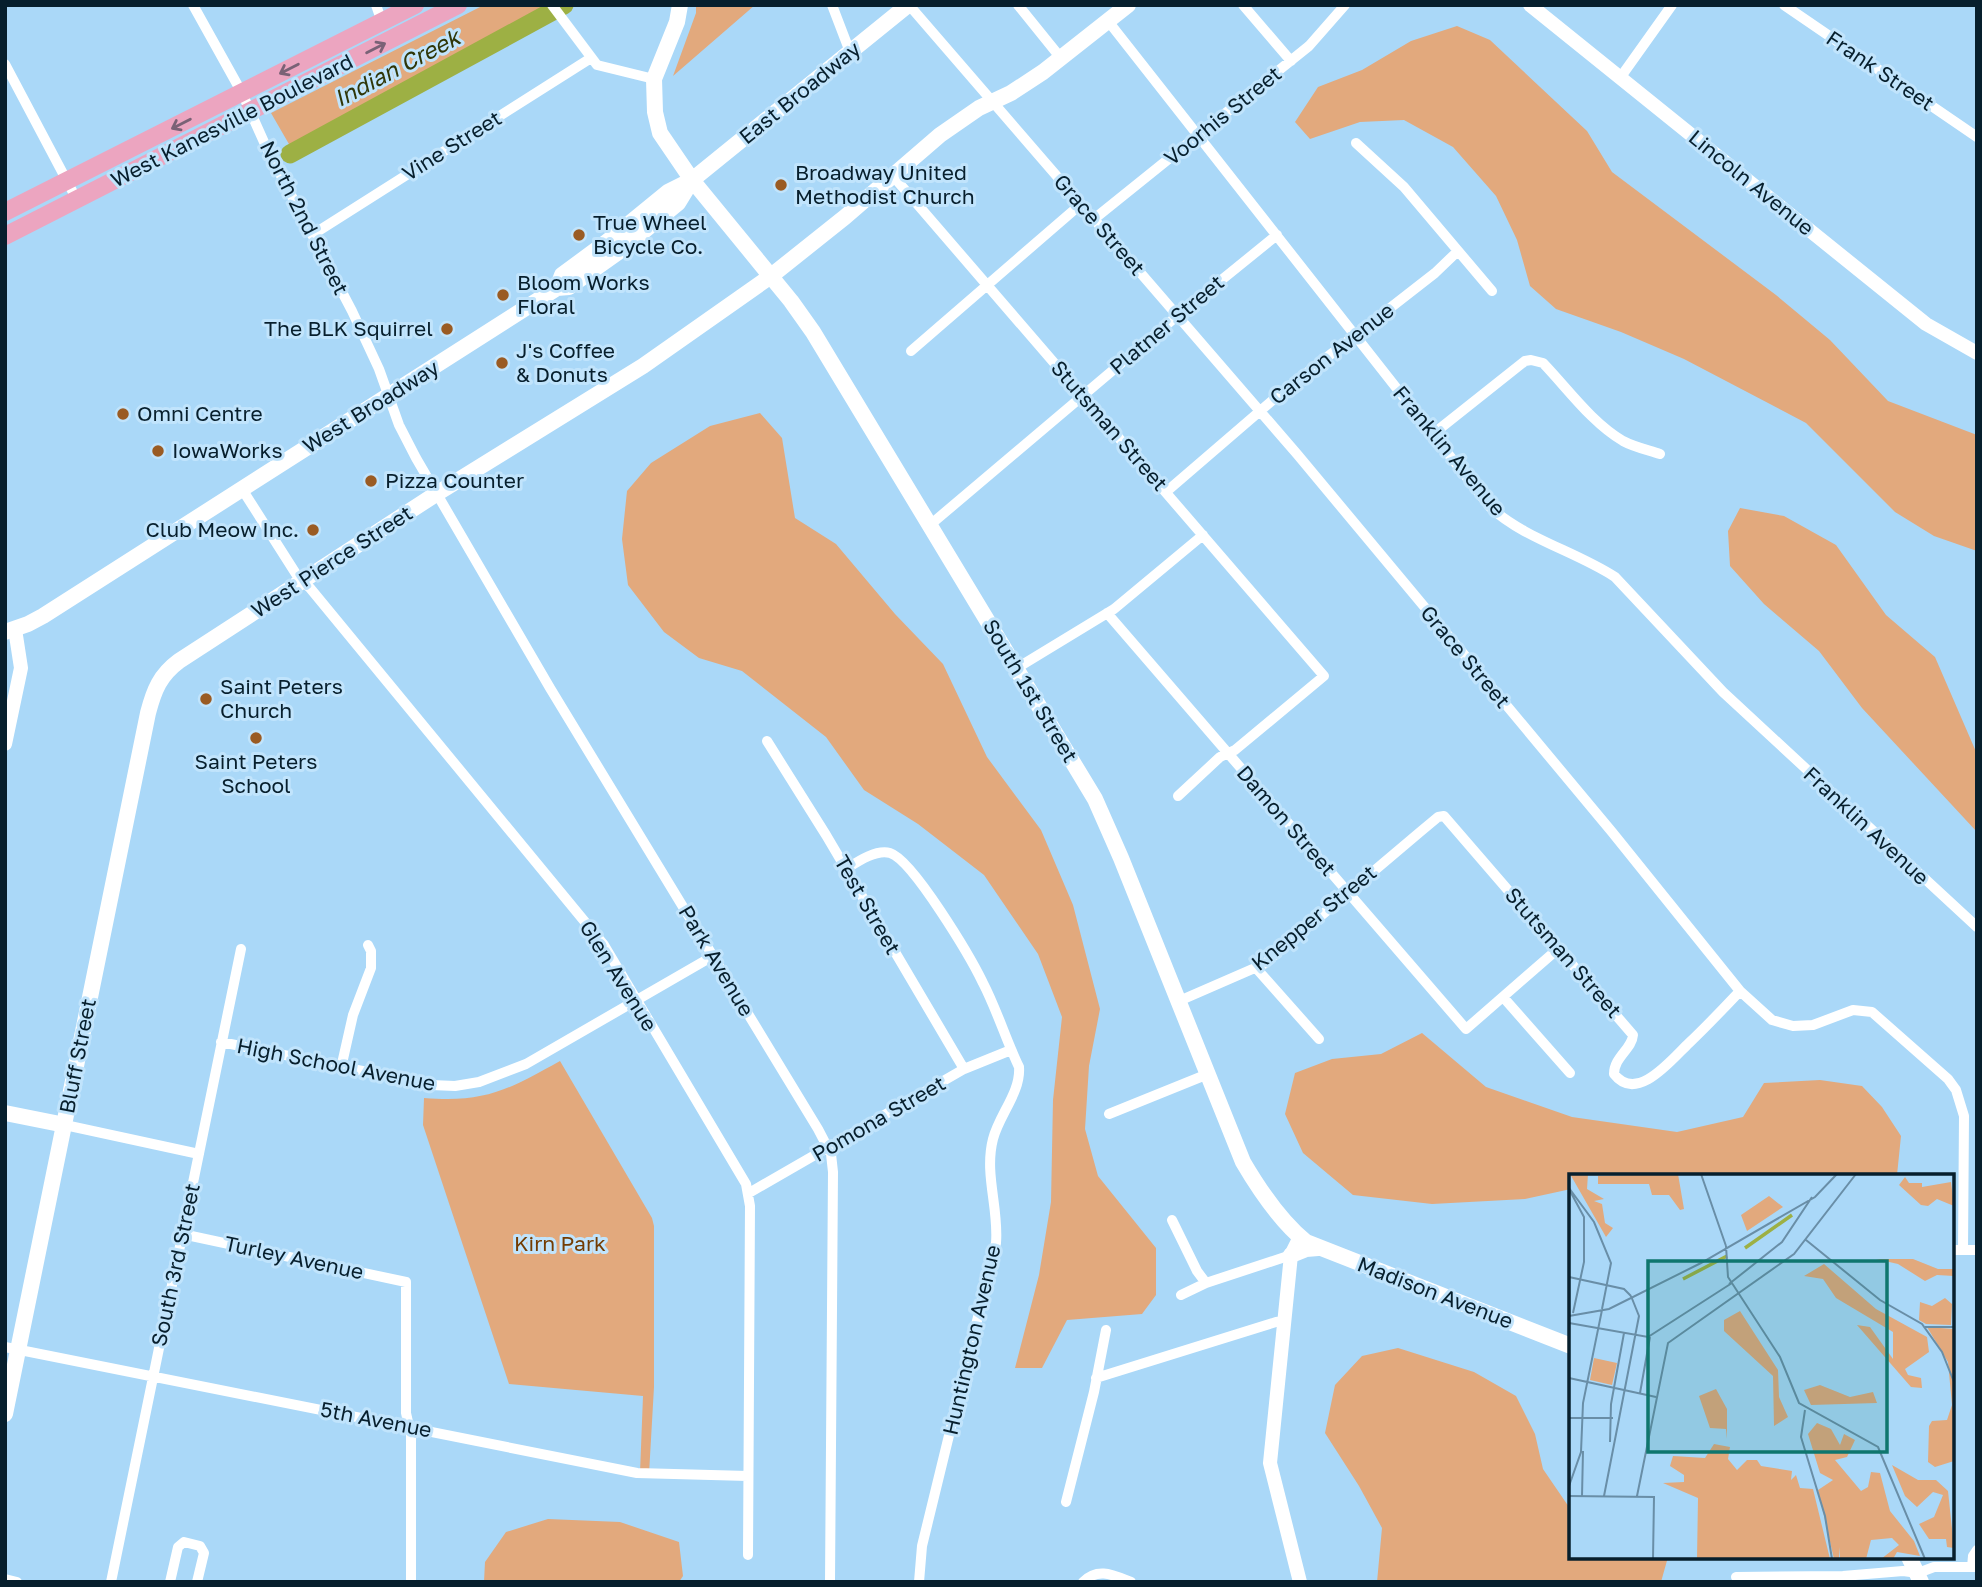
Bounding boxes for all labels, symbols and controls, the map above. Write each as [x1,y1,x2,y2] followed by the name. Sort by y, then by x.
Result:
[329,21,466,112] water label: Indian Creek
[1822,25,1939,116] street label: Frank Street
[733,35,865,149] street label: East Broadway
[365,40,386,54] one-way arrow
[106,48,357,193] street label: West Kanesville Boulevard
[1159,60,1286,170] street label: Voorhis Street
[279,63,299,77] one-way arrow
[397,104,506,186] street label: Vine Street
[171,117,192,131] one-way arrow
[1684,124,1819,241] street label: Lincoln Avenue
[255,136,355,299] street label: North 2nd Street
[795,159,975,209] place label: Broadway United Methodist Church
[1049,168,1151,280] street label: Grace Street
[773,177,789,193] marker: Broadway United Methodist Church
[593,209,707,259] place label: True Wheel Bicycle Co.
[571,227,587,243] marker: True Wheel Bicycle Co.
[517,269,650,319] place label: Bloom Works Floral
[1104,269,1229,380] street label: Platner Street
[495,287,511,303] marker: Bloom Works Floral
[1264,297,1399,410] street label: Carson Avenue
[264,315,433,341] place label: The BLK Squirrel
[439,321,455,337] marker: The BLK Squirrel
[516,337,615,387] place label: J's Coffee & Donuts
[298,354,443,458] street label: West Broadway
[494,355,510,371] marker: J's Coffee & Donuts
[1046,355,1174,496] street label: Stutsman Street
[1388,380,1512,521] street label: Franklin Avenue
[137,400,263,426] place label: Omni Centre
[115,406,131,422] marker: Omni Centre
[172,437,283,463] place label: IowaWorks
[150,443,166,459] marker: IowaWorks
[385,467,524,493] place label: Pizza Counter
[363,473,379,489] marker: Pizza Counter
[246,499,417,623] street label: West Pierce Street
[145,516,299,542] place label: Club Meow Inc.
[305,522,321,538] marker: Club Meow Inc.
[1415,600,1516,713] street label: Grace Street
[978,614,1084,767] street label: South 1st Street
[220,673,343,723] place label: Saint Peters Church
[198,691,214,707] marker: Saint Peters Church
[248,730,264,746] marker: Saint Peters School
[195,748,317,798] place label: Saint Peters School
[1232,760,1342,881] street label: Damon Street
[1799,761,1935,890] street label: Franklin Avenue
[829,850,907,959] street label: Test Street
[1246,859,1381,976] street label: Knepper Street
[1500,882,1628,1023] street label: Stutsman Street
[674,900,760,1021] street label: Park Avenue
[574,915,663,1036] street label: Glen Avenue
[53,996,101,1115] street label: Bluff Street
[235,1032,438,1096] street label: High School Avenue
[807,1069,950,1167] street label: Pomona Street
[1569,1174,1954,1559] inset map
[145,1181,205,1349] street label: South 3rd Street
[222,1230,366,1284] street label: Turley Avenue
[514,1230,606,1256] park label: Kirn Park
[936,1242,1006,1437] street label: Huntington Avenue
[1354,1250,1517,1334] street label: Madison Avenue
[318,1395,434,1443] street label: 5th Avenue

